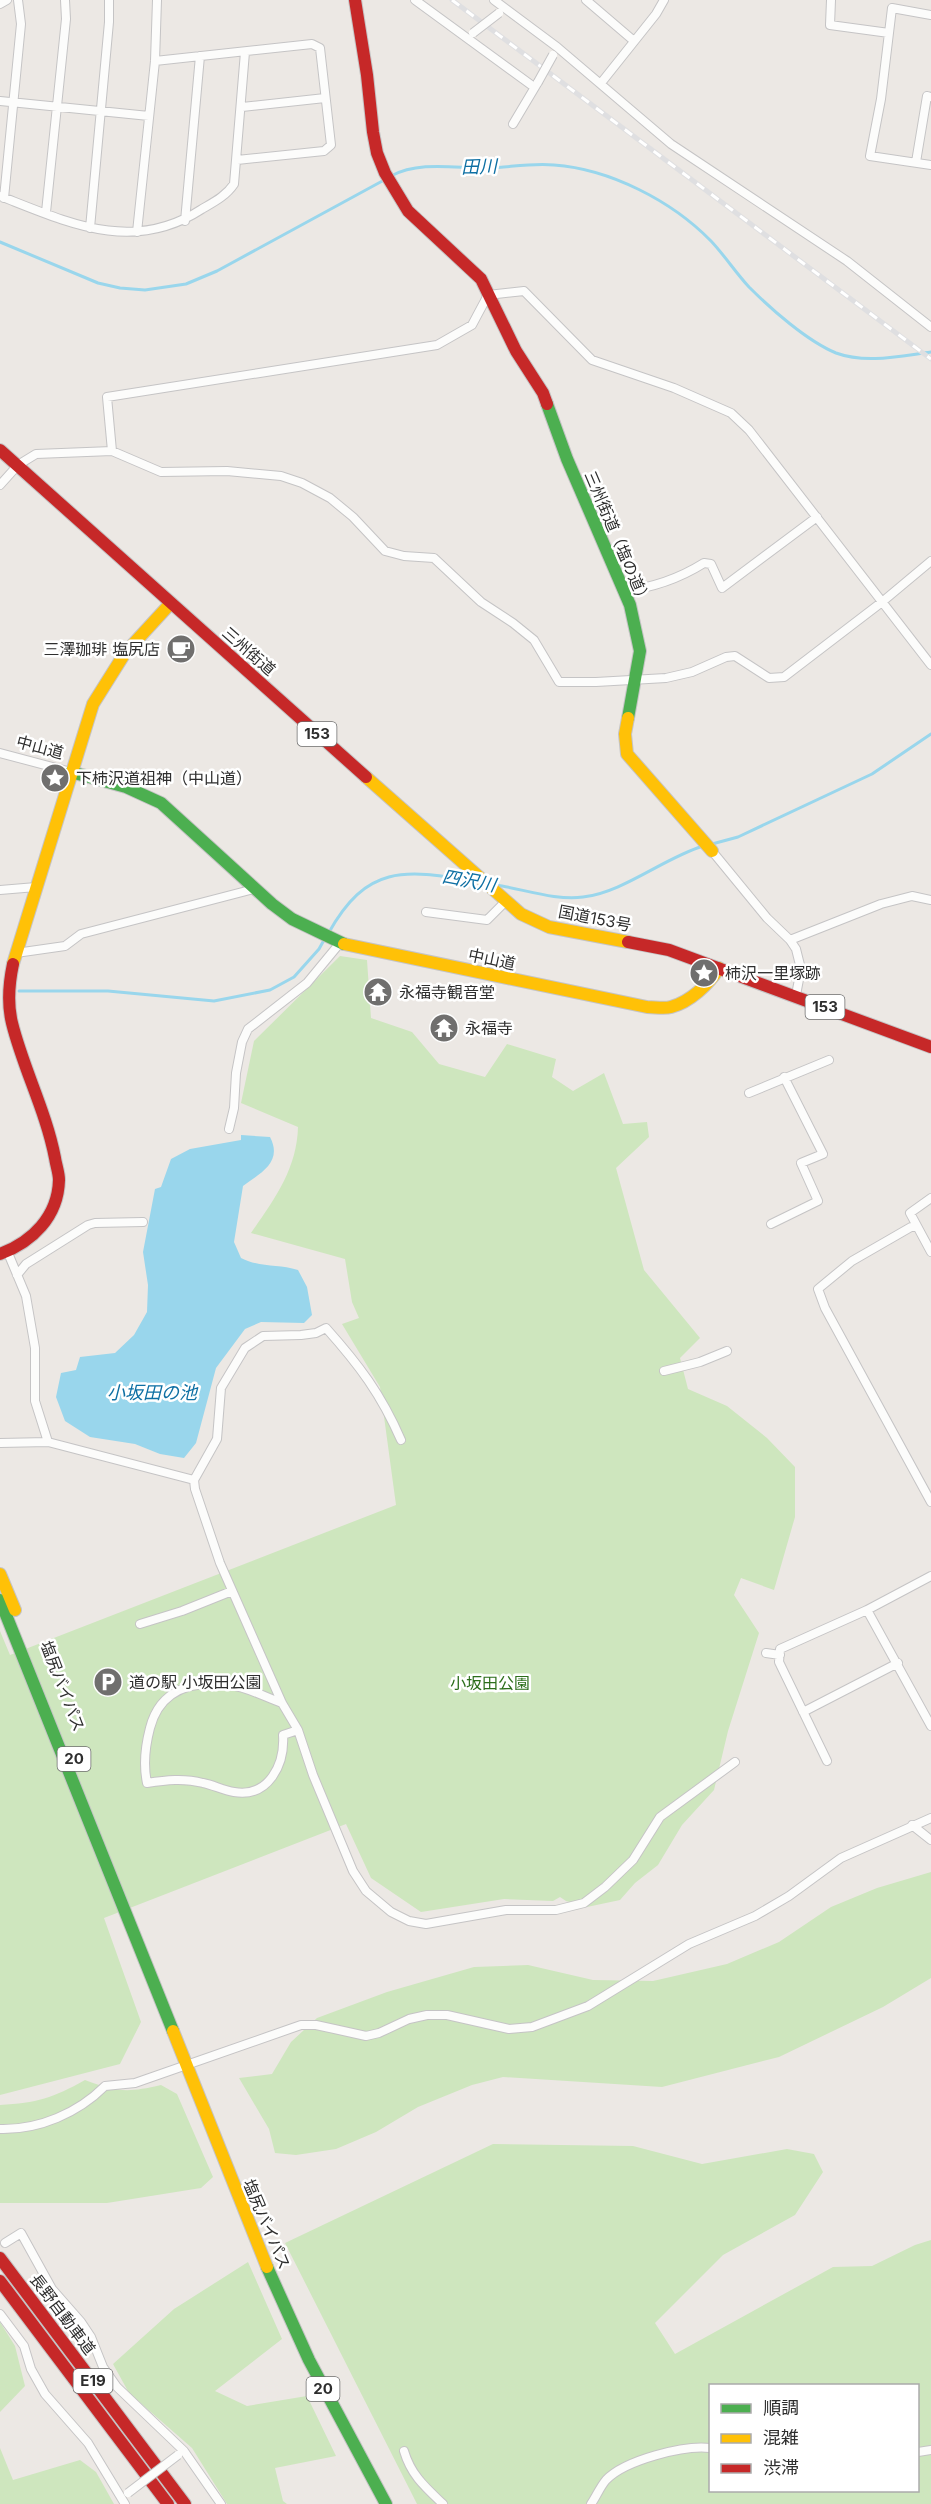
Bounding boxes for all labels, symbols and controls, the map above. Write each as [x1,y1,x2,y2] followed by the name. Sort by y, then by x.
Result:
[461,155,499,178] water label: 田川
[581,468,655,608] street label: 三州街道（塩の道）
[218,622,280,680] street label: 三州街道
[165,633,197,665] cafe icon: 三澤珈琲 塩尻店
[43,639,160,659] place label: 三澤珈琲 塩尻店
[298,722,336,746] road number: 153
[14,731,66,763] street label: 中山道
[39,762,71,794] place icon: 下柿沢道祖神（中山道）
[76,768,252,788] place label: 下柿沢道祖神（中山道）
[441,865,499,896] water label: 四沢川
[557,901,633,935] street label: 国道153号
[466,944,518,974] street label: 中山道
[688,957,720,989] place icon: 柿沢一里塚跡
[725,963,821,983] place label: 柿沢一里塚跡
[362,976,394,1008] temple icon: 永福寺観音堂
[399,982,495,1002] place label: 永福寺観音堂
[806,995,844,1019] road number: 153
[428,1012,460,1044] temple icon: 永福寺
[465,1018,513,1038] place label: 永福寺
[107,1382,199,1403] water label: 小坂田の池
[37,1638,89,1734] street label: 塩尻バイパス
[92,1666,124,1698] parking icon: 道の駅 小坂田公園
[129,1672,262,1692] place label: 道の駅 小坂田公園
[450,1673,530,1693] park label: 小坂田公園
[58,1747,90,1771] road number: 20
[239,2176,295,2272] street label: 塩尻バイパス
[26,2270,100,2358] street label: 長野自動車道
[74,2369,112,2393] road number: E19
[306,2377,340,2401] road number: 20
[709,2384,919,2492] legend
[763,2397,799,2418] text: 順調
[763,2427,799,2448] text: 混雑
[763,2457,799,2478] text: 渋滞

